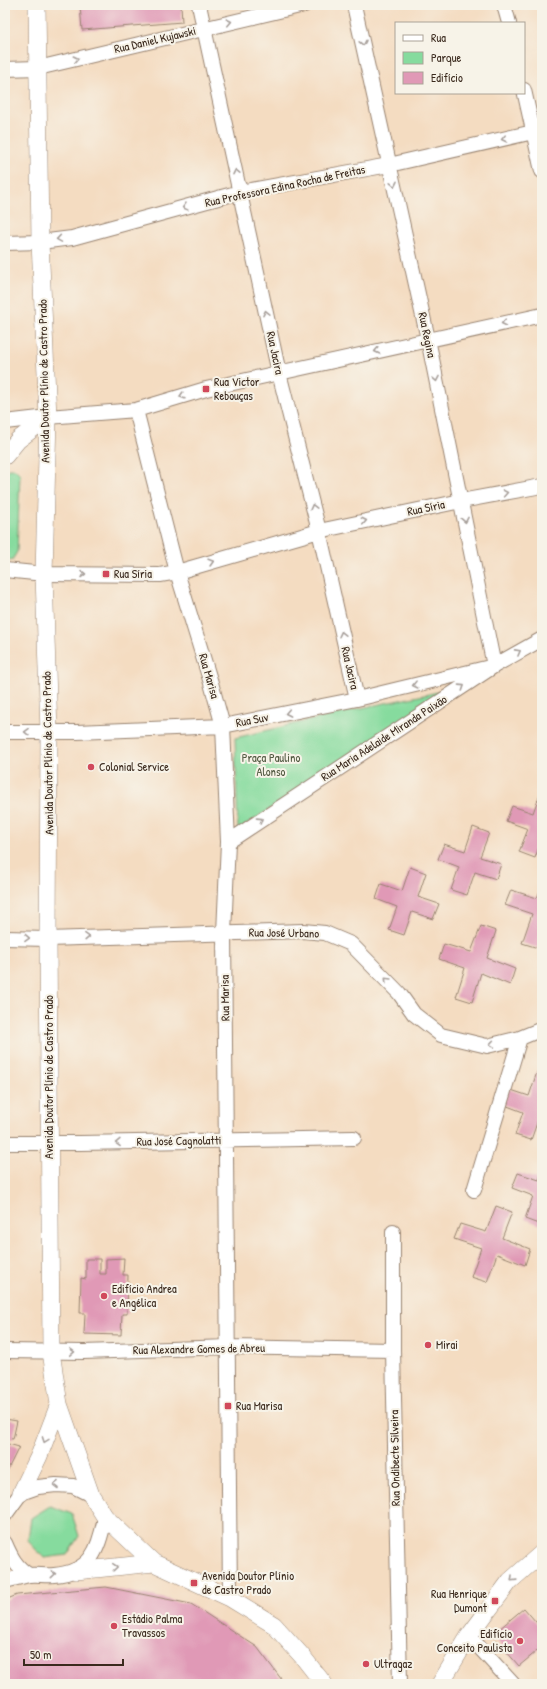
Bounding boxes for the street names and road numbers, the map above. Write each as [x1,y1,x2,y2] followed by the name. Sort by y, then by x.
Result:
[112,22,197,57] street label: Rua Daniel Kujawski
[203,160,367,211] street label: Rua Professora Edina Rocha de Freitas
[34,299,53,463] street label: Avenida Doutor Plínio de Castro Prado
[414,311,441,359] street label: Rua Regina
[263,330,288,376] street label: Rua Jacira
[406,495,446,520] street label: Rua Síria
[337,645,364,691] street label: Rua Jacira
[195,651,224,701] street label: Rua Marisa
[38,671,57,835] street label: Avenida Doutor Plínio de Castro Prado
[317,690,450,785] street label: Rua Maria Adelaide Miranda Paixão
[234,708,270,731] street label: Rua Suv
[249,923,319,942] street label: Rua José Urbano
[216,974,233,1021] street label: Rua Marisa
[40,995,57,1159] street label: Avenida Doutor Plínio de Castro Prado
[136,1131,222,1150] street label: Rua José Cagnolatti
[133,1339,265,1358] street label: Rua Alexandre Gomes de Abreu
[385,1409,404,1506] street label: Rua Ondibecte Silveira

